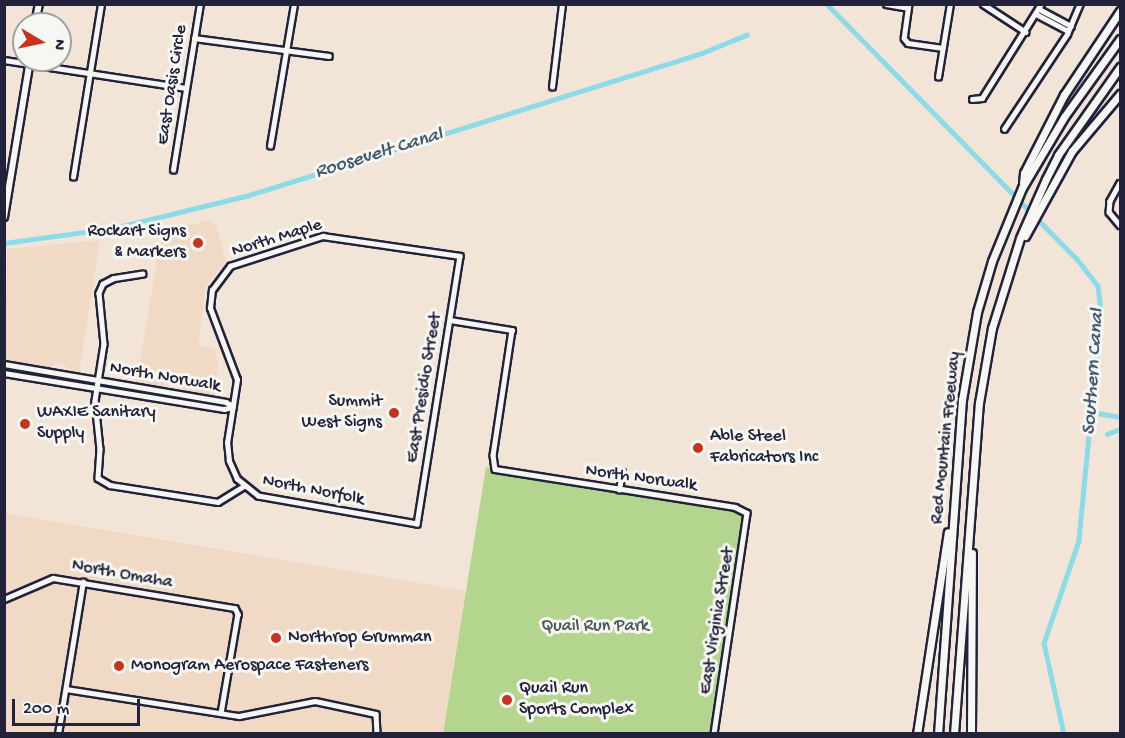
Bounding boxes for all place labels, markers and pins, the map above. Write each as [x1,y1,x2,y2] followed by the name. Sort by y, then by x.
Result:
[87,222,186,264] place label: Rockart Signs & Markers
[191,236,205,250] marker: Rockart Signs & Markers
[302,392,382,434] place label: Summit West Signs
[37,403,156,446] place label: WAXIE Sanitary Supply
[387,406,401,420] marker: Summit West Signs
[18,417,32,431] marker: WAXIE Sanitary Supply
[710,427,818,470] place label: Able Steel Fabricators Inc
[691,441,705,455] marker: Able Steel Fabricators Inc
[288,627,432,649] place label: Northrop Grumman
[269,631,283,645] marker: Northrop Grumman
[131,655,368,677] place label: Monogram Aerospace Fasteners
[112,659,126,673] marker: Monogram Aerospace Fasteners
[519,679,634,722] place label: Quail Run Sports Complex
[500,693,514,707] marker: Quail Run Sports Complex

